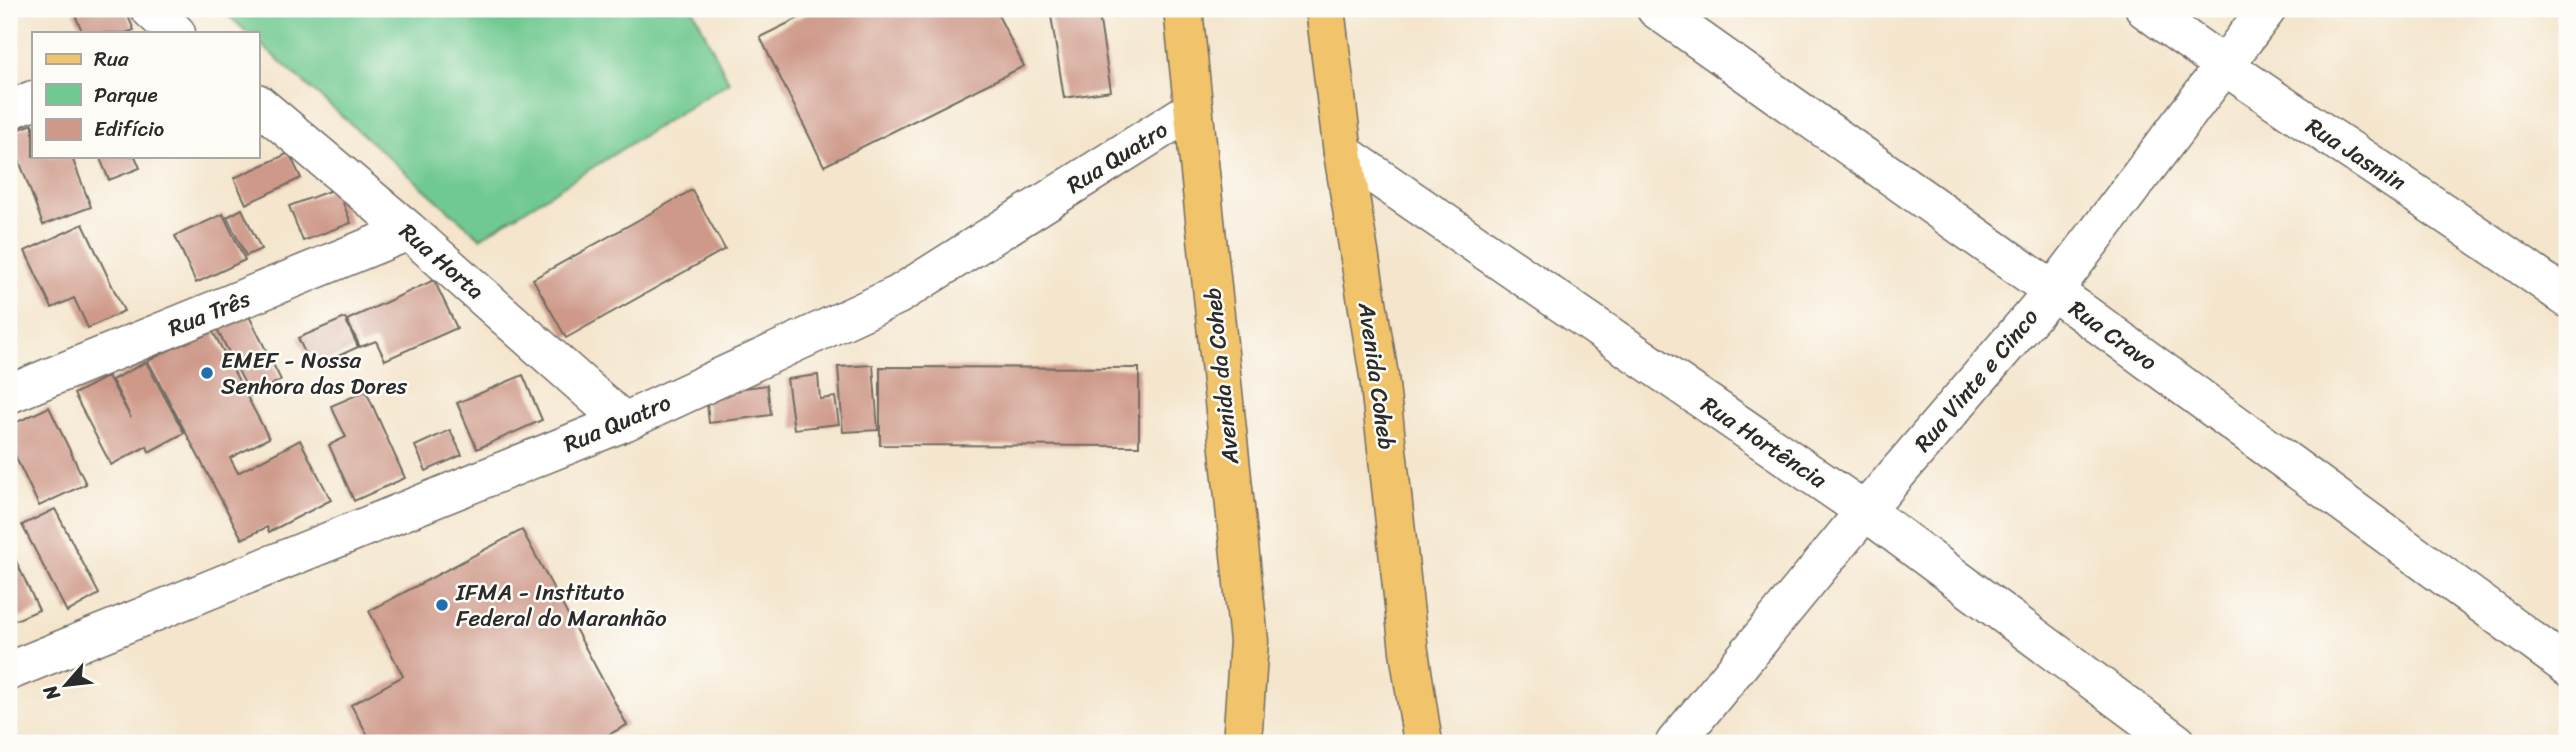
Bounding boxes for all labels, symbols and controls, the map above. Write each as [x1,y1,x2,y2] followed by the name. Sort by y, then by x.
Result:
[32,32,259,158] legend
[94,40,129,78] text: Rua
[94,76,158,114] text: Parque
[2297,106,2415,203] street label: Rua Jasmin
[94,110,164,148] text: Edifício
[1058,110,1177,205] street label: Rua Quatro
[390,212,494,310] street label: Rua Horta
[162,278,257,349] street label: Rua Três
[1192,286,1251,467] street label: Avenida da Coheb
[2060,289,2166,382] street label: Rua Cravo
[1346,299,1407,452] street label: Avenida Coheb
[1903,299,2050,462] street label: Rua Vinte e Cinco
[221,340,408,407] place label: EMEF - Nossa Senhora das Dores
[199,365,215,381] marker: EMEF - Nossa Senhora das Dores
[557,382,678,465] street label: Rua Quatro
[1692,385,1836,500] street label: Rua Hortência
[455,572,667,639] place label: IFMA - Instituto Federal do Maranhão
[434,597,450,613] marker: IFMA - Instituto Federal do Maranhão
[32,650,102,720] north arrow
[33,678,70,707] text: N

